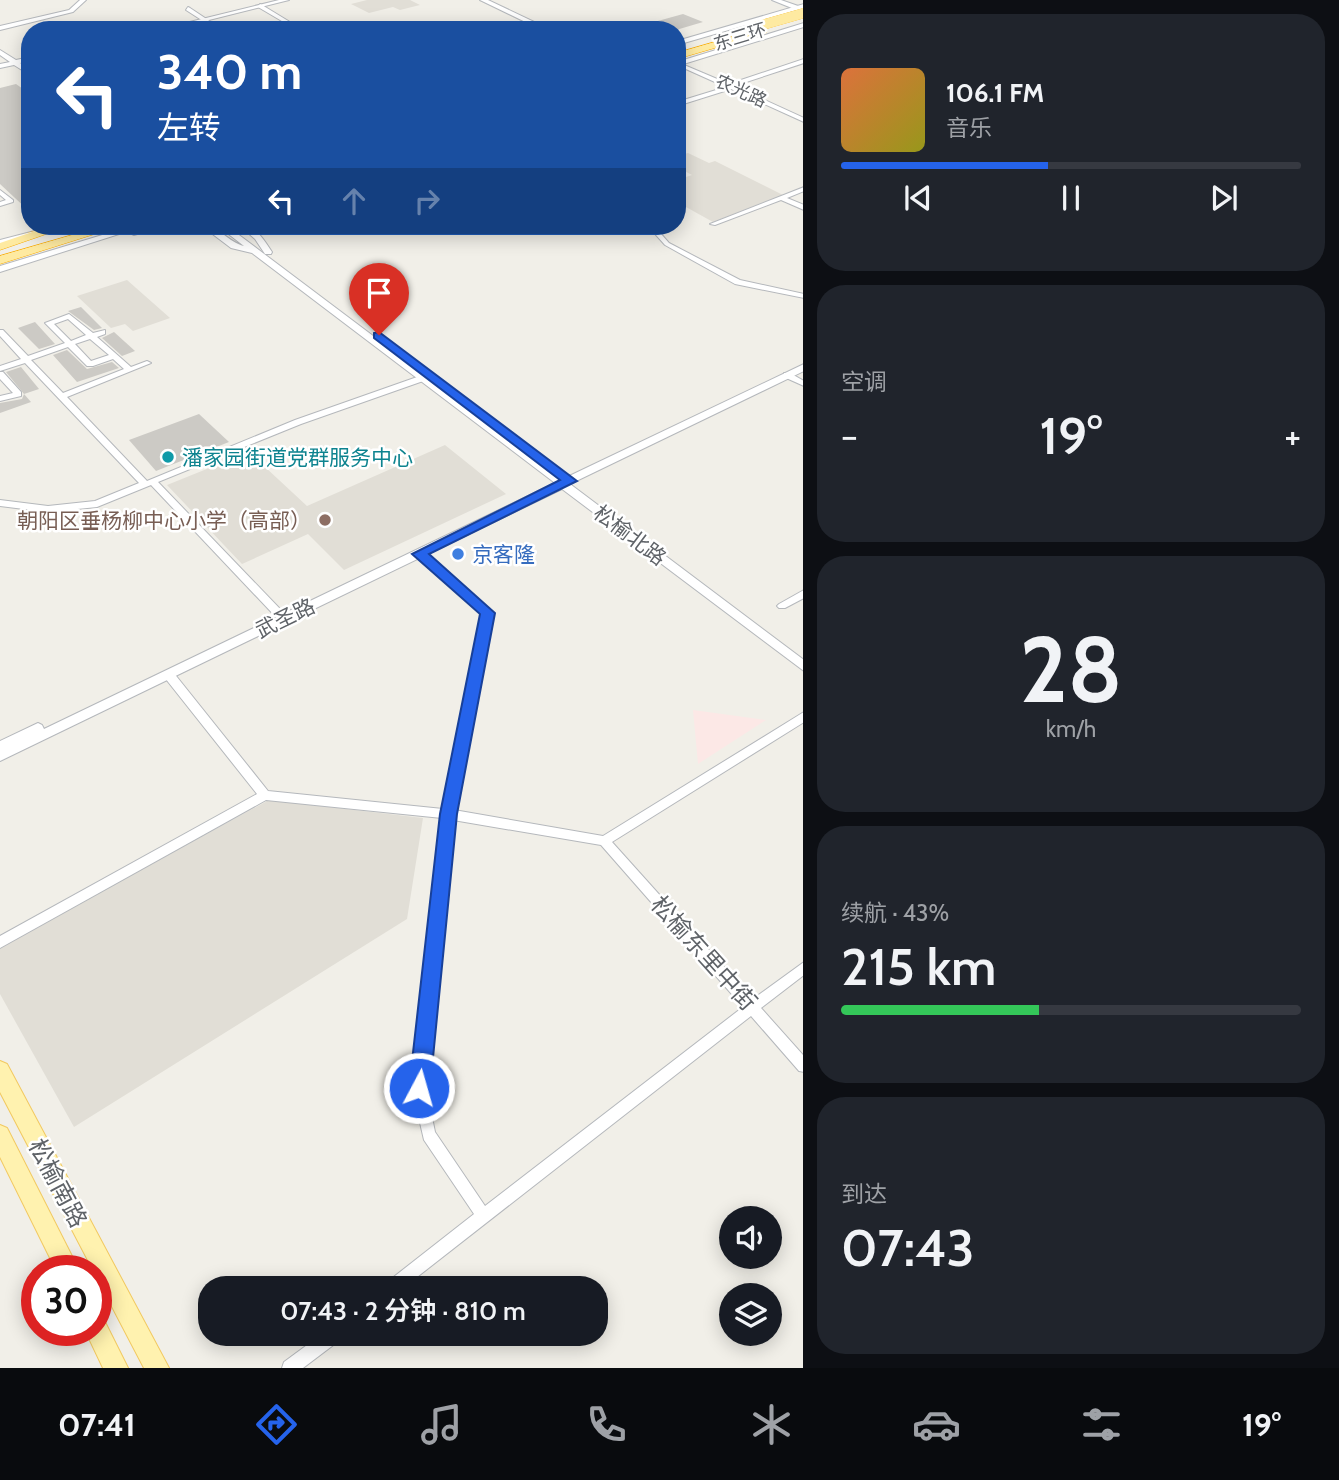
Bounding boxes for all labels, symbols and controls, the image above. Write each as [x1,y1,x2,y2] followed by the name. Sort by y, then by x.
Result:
[711,19,769,55] street label: 东三环
[157,42,302,101] text: 340 m
[42,49,133,140] icon: left
[712,70,770,112] street label: 农光路
[946,77,1044,109] text: 106.1 FM
[157,108,221,147] text: 左转
[946,114,992,142] text: 音乐
[899,179,937,217] icon: previous
[1052,179,1090,217] icon: pause
[1205,179,1243,217] icon: next
[262,182,300,220] icon: left
[335,182,373,220] icon: ahead
[408,182,446,220] icon: right
[349,263,409,335] pin
[360,274,398,312] icon: arrive
[841,368,887,396] text: 空调
[1040,404,1102,467] text: 19°
[841,412,858,459] text: −
[1284,412,1301,459] text: +
[182,445,413,470] place label: 潘家园街道党群服务中心
[160,449,176,465] marker: 潘家园街道党群服务中心
[589,500,671,570] street label: 松榆北路
[17,508,311,533] place label: 朝阳区垂杨柳中心小学（高部）
[317,512,333,528] marker: 朝阳区垂杨柳中心小学（高部）
[472,542,535,567] place label: 京客隆
[450,546,466,562] marker: 京客隆
[251,593,319,643] street label: 武圣路
[1019,614,1123,725] text: 28
[1046,715,1096,743] text: km/h
[645,890,763,1016] street label: 松榆东里中街
[841,899,949,927] text: 续航 · 43%
[841,935,996,998] text: 215 km
[382,1051,456,1125] position arrow
[23,1134,93,1232] street label: 松榆南路
[841,1180,887,1208] text: 到达
[719,1206,782,1346] map controls
[719,1206,782,1269] button: sound
[841,1216,975,1279] text: 07:43
[21,1255,112,1346] speed limit sign: 30
[719,1283,782,1346] button: layers
[280,1295,526,1327] text: 07:43 · 2 分钟 · 810 m
[252,1400,301,1449] icon: directions
[417,1400,466,1449] icon: music
[582,1400,631,1449] icon: phone
[747,1400,796,1449] icon: climate
[912,1400,961,1449] icon: car
[1077,1400,1126,1449] icon: filters
[58,1405,135,1444] text: 07:41
[1242,1405,1281,1444] text: 19°

